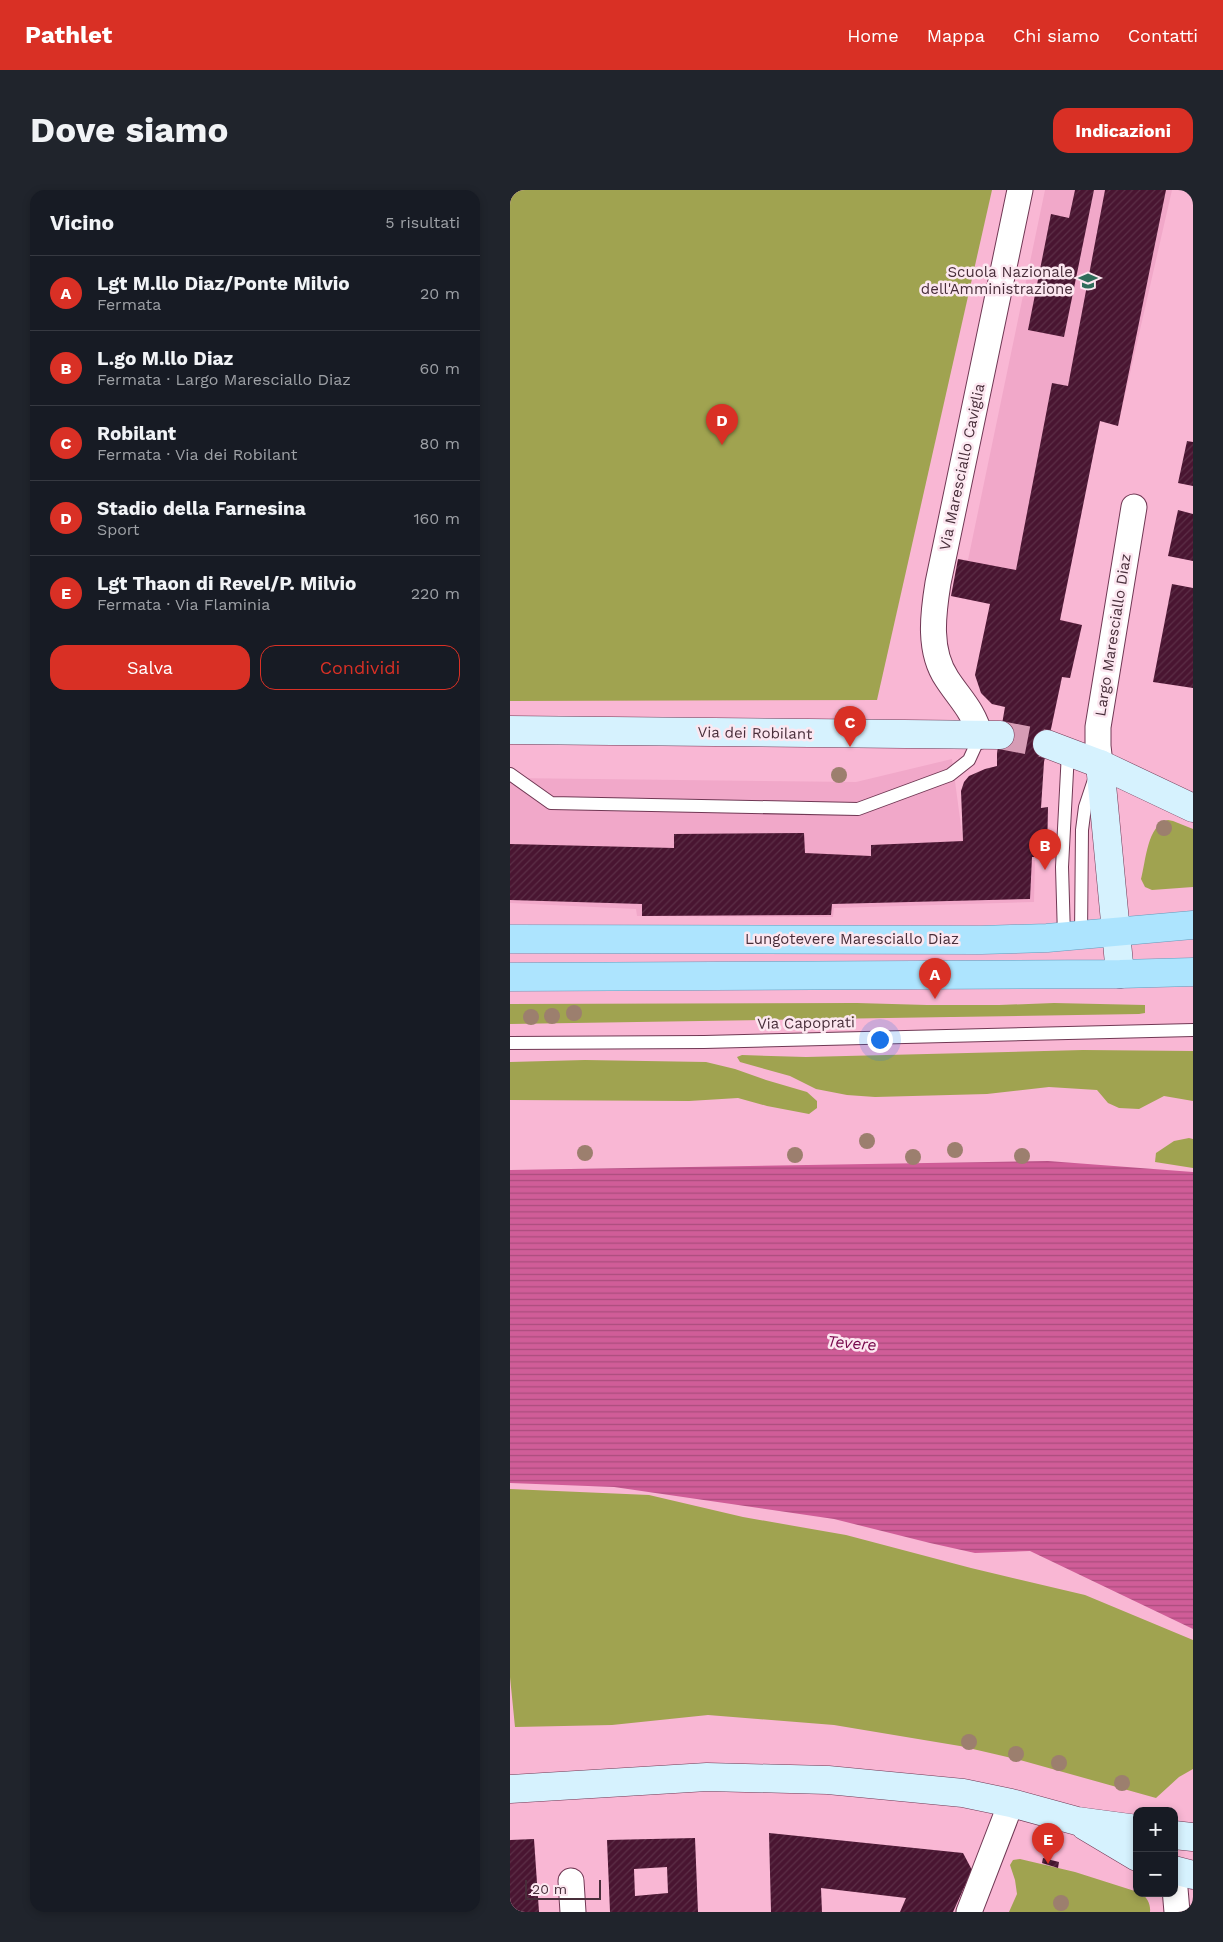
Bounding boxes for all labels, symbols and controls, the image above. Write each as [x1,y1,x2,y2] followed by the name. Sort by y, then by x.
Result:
[25,21,112,49] text: Pathlet
[847,25,899,46] text: Home
[927,25,985,46] text: Mappa
[1013,25,1100,46] text: Chi siamo
[1128,25,1198,46] text: Contatti
[1053,108,1193,153] button: Indicazioni
[30,109,228,151] text: Dove siamo
[50,210,114,235] text: Vicino
[385,213,460,232] text: 5 risultati
[921,263,1073,298] place label: Scuola Nazionale dell'Amministrazione
[1077,270,1099,292] school or university icon: Scuola Nazionale dell'Amministrazione
[97,272,350,295] text: Lgt M.llo Diaz/Ponte Milvio
[61,284,71,303] text: A
[420,284,460,303] text: 20 m
[97,295,161,314] text: Fermata
[97,347,233,370] text: L.go M.llo Diaz
[61,359,71,378] text: B
[420,359,460,378] text: 60 m
[97,370,351,389] text: Fermata · Largo Maresciallo Diaz
[936,381,989,552] street label: Via Maresciallo Caviglia
[706,404,738,445] pin: D
[97,422,176,445] text: Robilant
[61,434,71,453] text: C
[419,434,460,453] text: 80 m
[97,445,297,464] text: Fermata · Via dei Robilant
[97,497,306,520] text: Stadio della Farnesina
[60,509,72,528] text: D
[413,509,460,528] text: 160 m
[97,520,140,539] text: Sport
[1091,552,1135,718] street label: Largo Maresciallo Diaz
[97,572,356,595] text: Lgt Thaon di Revel/P. Milvio
[61,584,71,603] text: E
[411,584,460,603] text: 220 m
[97,595,270,614] text: Fermata · Via Flaminia
[50,645,250,690] button: Salva
[260,645,460,690] button: Condividi
[834,706,866,747] pin: C
[697,723,813,743] street label: Via dei Robilant
[1029,829,1061,870] pin: B
[745,930,959,948] street label: Lungotevere Maresciallo Diaz
[919,958,951,999] pin: A
[757,1013,855,1033] street label: Via Capoprati
[867,1027,893,1053] your location
[827,1331,877,1355] water label: Tevere
[1133,1807,1178,1897] map controls
[1133,1807,1178,1852] button: +
[1032,1823,1064,1864] pin: E
[1133,1852,1178,1897] button: −
[525,1877,601,1900] scale bar
[532,1881,567,1897] text: 20 m

